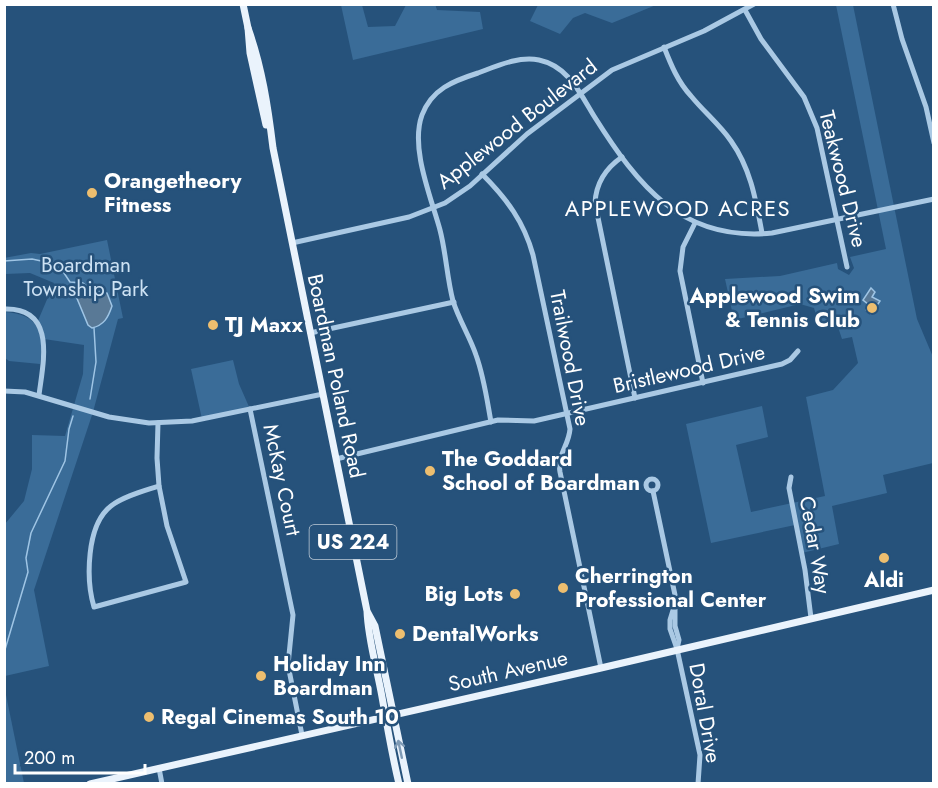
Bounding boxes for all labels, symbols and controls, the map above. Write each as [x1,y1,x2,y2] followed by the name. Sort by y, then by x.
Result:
[430,52,604,196] street label: Applewood Boulevard
[812,107,875,251] street label: Teakwood Drive
[104,166,242,220] place label: Orangetheory Fitness
[85,186,99,200] marker: Orangetheory Fitness
[565,192,791,224] district label: APPLEWOOD ACRES
[24,250,149,304] park label: Boardman Township Park
[300,271,372,481] street label: Boardman Poland Road
[688,281,860,335] place label: Applewood Swim & Tennis Club
[542,288,598,429] street label: Trailwood Drive
[865,301,879,315] marker: Applewood Swim & Tennis Club
[225,310,304,340] place label: TJ Maxx
[206,318,220,332] marker: TJ Maxx
[610,337,768,401] street label: Bristlewood Drive
[256,421,308,539] street label: McKay Court
[442,444,640,498] place label: The Goddard School of Boardman
[423,464,437,478] marker: The Goddard School of Boardman
[792,494,838,597] street label: Cedar Way
[310,525,397,559] road number: US 224
[877,551,891,565] marker: Aldi
[575,561,767,615] place label: Cherrington Professional Center
[863,565,904,595] place label: Aldi
[424,579,503,609] place label: Big Lots
[556,581,570,595] marker: Cherrington Professional Center
[508,587,522,601] marker: Big Lots
[412,619,539,649] place label: DentalWorks
[393,627,407,641] marker: DentalWorks
[445,643,571,699] street label: South Avenue
[273,649,386,703] place label: Holiday Inn Boardman
[681,661,729,765] street label: Doral Drive
[254,669,268,683] marker: Holiday Inn Boardman
[161,702,399,732] place label: Regal Cinemas South 10
[142,710,156,724] marker: Regal Cinemas South 10
[15,737,146,775] scale bar
[394,739,405,759] one-way arrow
[24,745,75,771] text: 200 m

